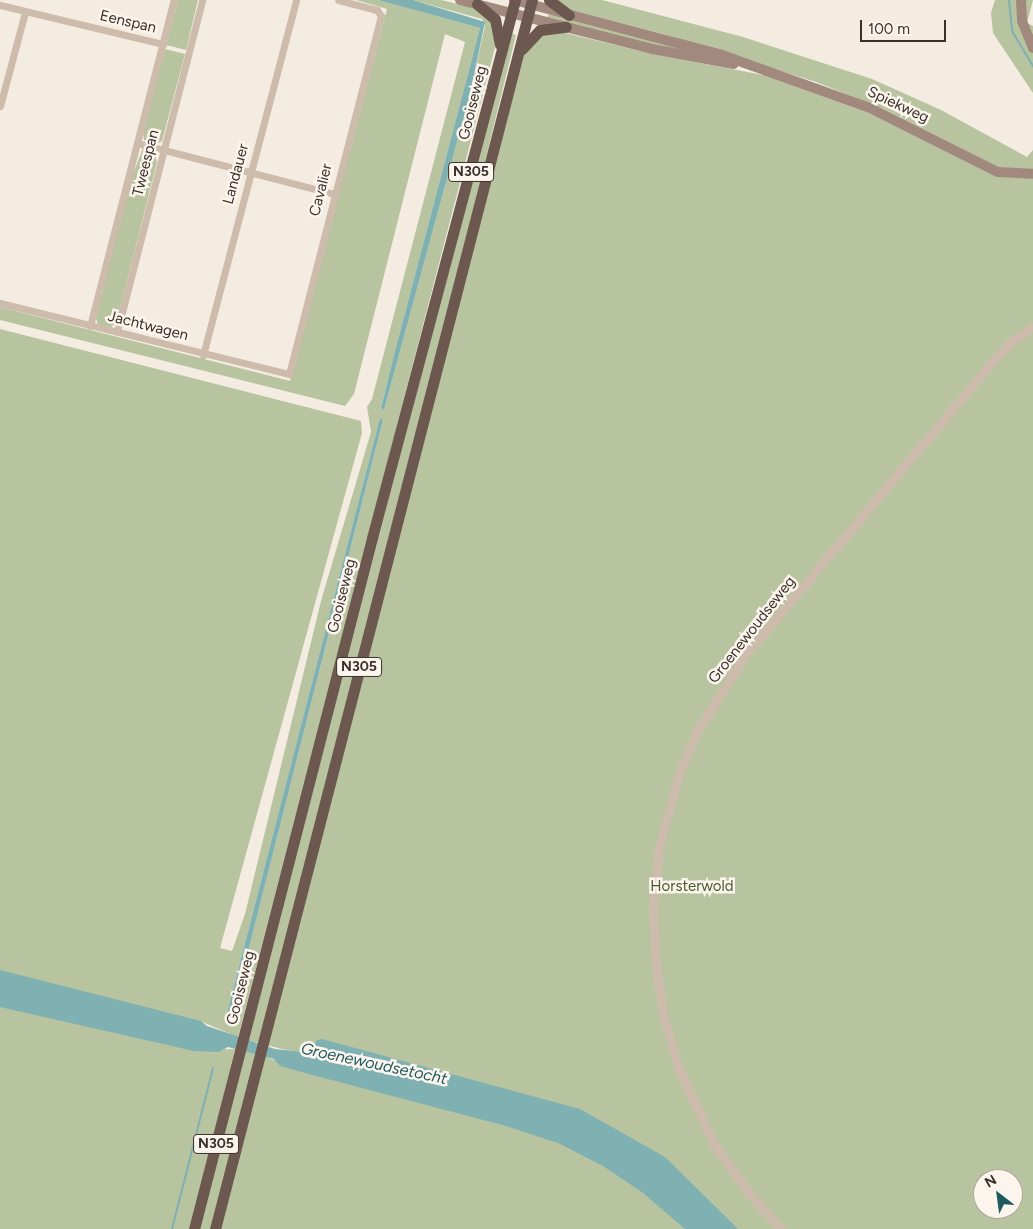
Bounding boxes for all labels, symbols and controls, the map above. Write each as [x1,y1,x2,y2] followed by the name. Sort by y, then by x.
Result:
[98,7,158,37] street label: Eenspan
[863,10,949,42] scale bar
[868,20,910,38] text: 100 m
[455,64,491,142] street label: Gooiseweg
[864,83,932,127] street label: Spiekweg
[129,128,163,198] street label: Tweespan
[219,142,253,206] street label: Landauer
[447,160,495,183] road number: N305
[306,162,336,218] street label: Cavalier
[106,307,190,345] street label: Jachtwagen
[324,557,360,635] street label: Gooiseweg
[705,573,799,687] street label: Groenewoudseweg
[335,656,383,679] road number: N305
[650,878,734,896] park label: Horsterwold
[223,949,259,1027] street label: Gooiseweg
[299,1039,449,1089] water label: Groenewoudsetocht
[192,1132,240,1156] road number: N305
[973,1169,1023,1219] north arrow
[982,1171,1000,1192] text: N

